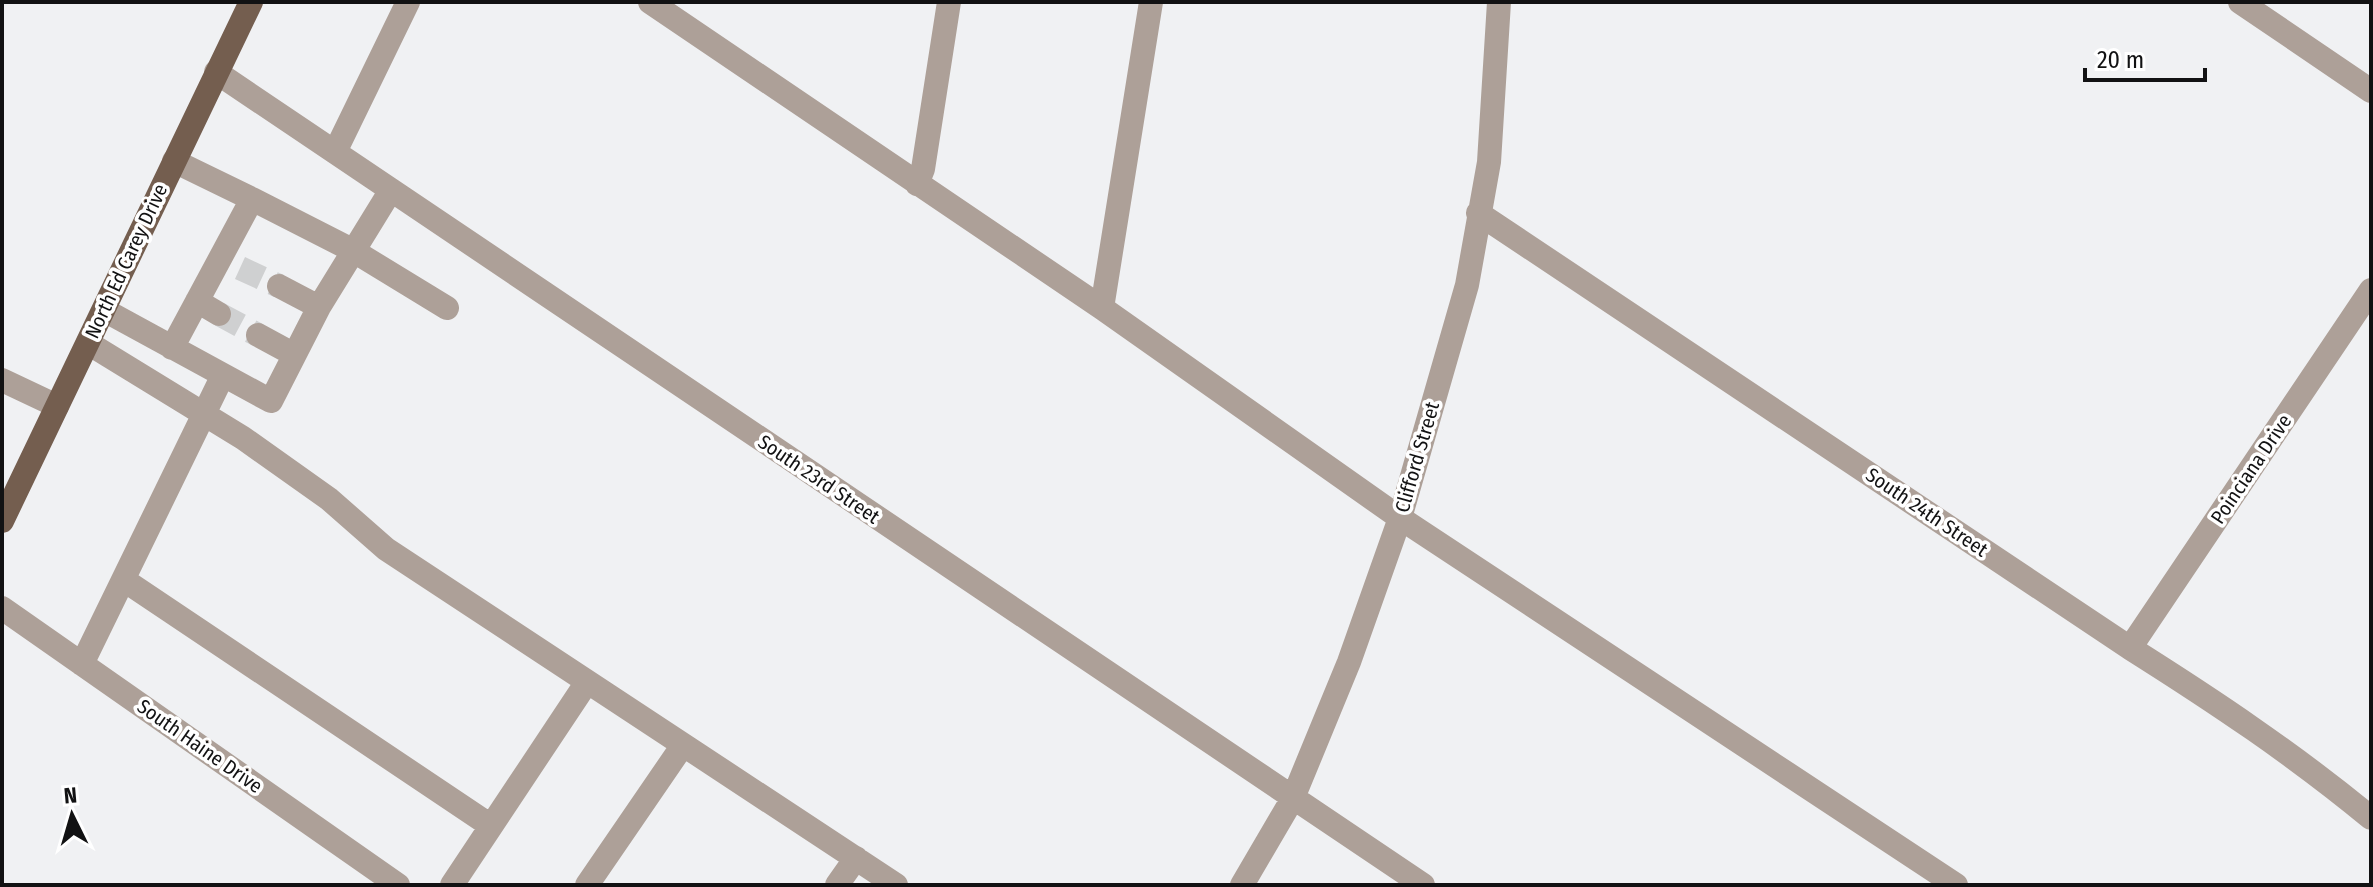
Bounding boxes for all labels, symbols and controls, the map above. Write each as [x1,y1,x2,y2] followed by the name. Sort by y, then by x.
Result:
[2085,32,2205,82] scale bar
[2097,46,2144,74] text: 20 m
[80,180,172,342] street label: North Ed Carey Drive
[1390,399,1444,515] street label: Clifford Street
[2206,410,2296,528] street label: Poinciana Drive
[754,429,885,529] street label: South 23rd Street
[1862,462,1993,562] street label: South 24th Street
[133,694,267,798] street label: South Haine Drive
[32,775,112,855] north arrow
[63,782,78,810] text: N

